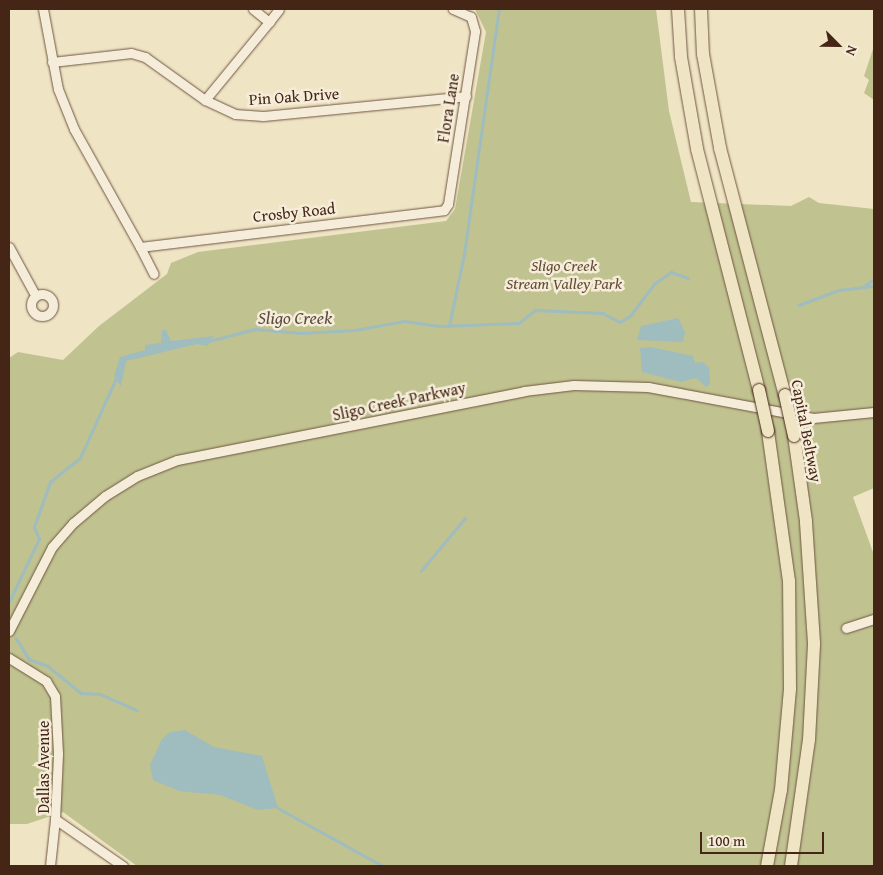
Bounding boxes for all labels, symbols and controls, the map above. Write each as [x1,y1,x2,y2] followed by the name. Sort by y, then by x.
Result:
[813,20,863,70] north arrow
[841,43,863,59] text: N
[433,72,463,144] street label: Flora Lane
[248,83,340,109] street label: Pin Oak Drive
[252,198,336,226] street label: Crosby Road
[506,255,622,293] park label: Sligo Creek Stream Valley Park
[258,307,332,329] water label: Sligo Creek
[331,378,467,424] street label: Sligo Creek Parkway
[788,378,826,484] street label: Capital Beltway
[33,721,53,813] street label: Dallas Avenue
[703,822,827,854] scale bar
[708,830,745,851] text: 100 m

